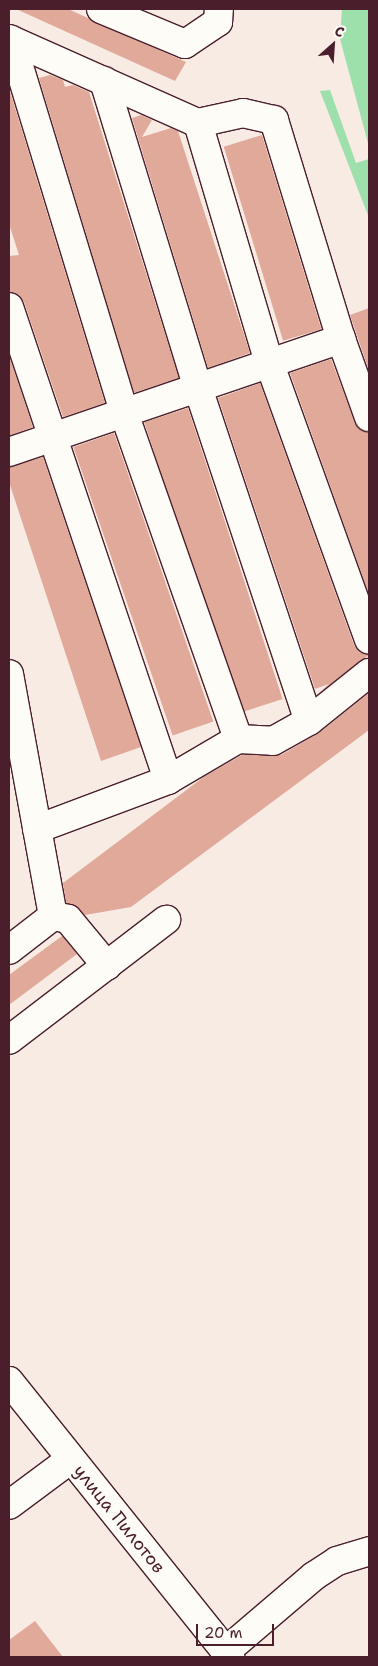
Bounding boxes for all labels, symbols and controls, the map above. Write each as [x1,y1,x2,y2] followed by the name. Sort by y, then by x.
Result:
[308,20,358,70] north arrow
[332,22,347,41] text: С
[69,1460,169,1578] street label: улица Пилотов
[198,1614,276,1646] scale bar
[204,1623,243,1643] text: 20 m

